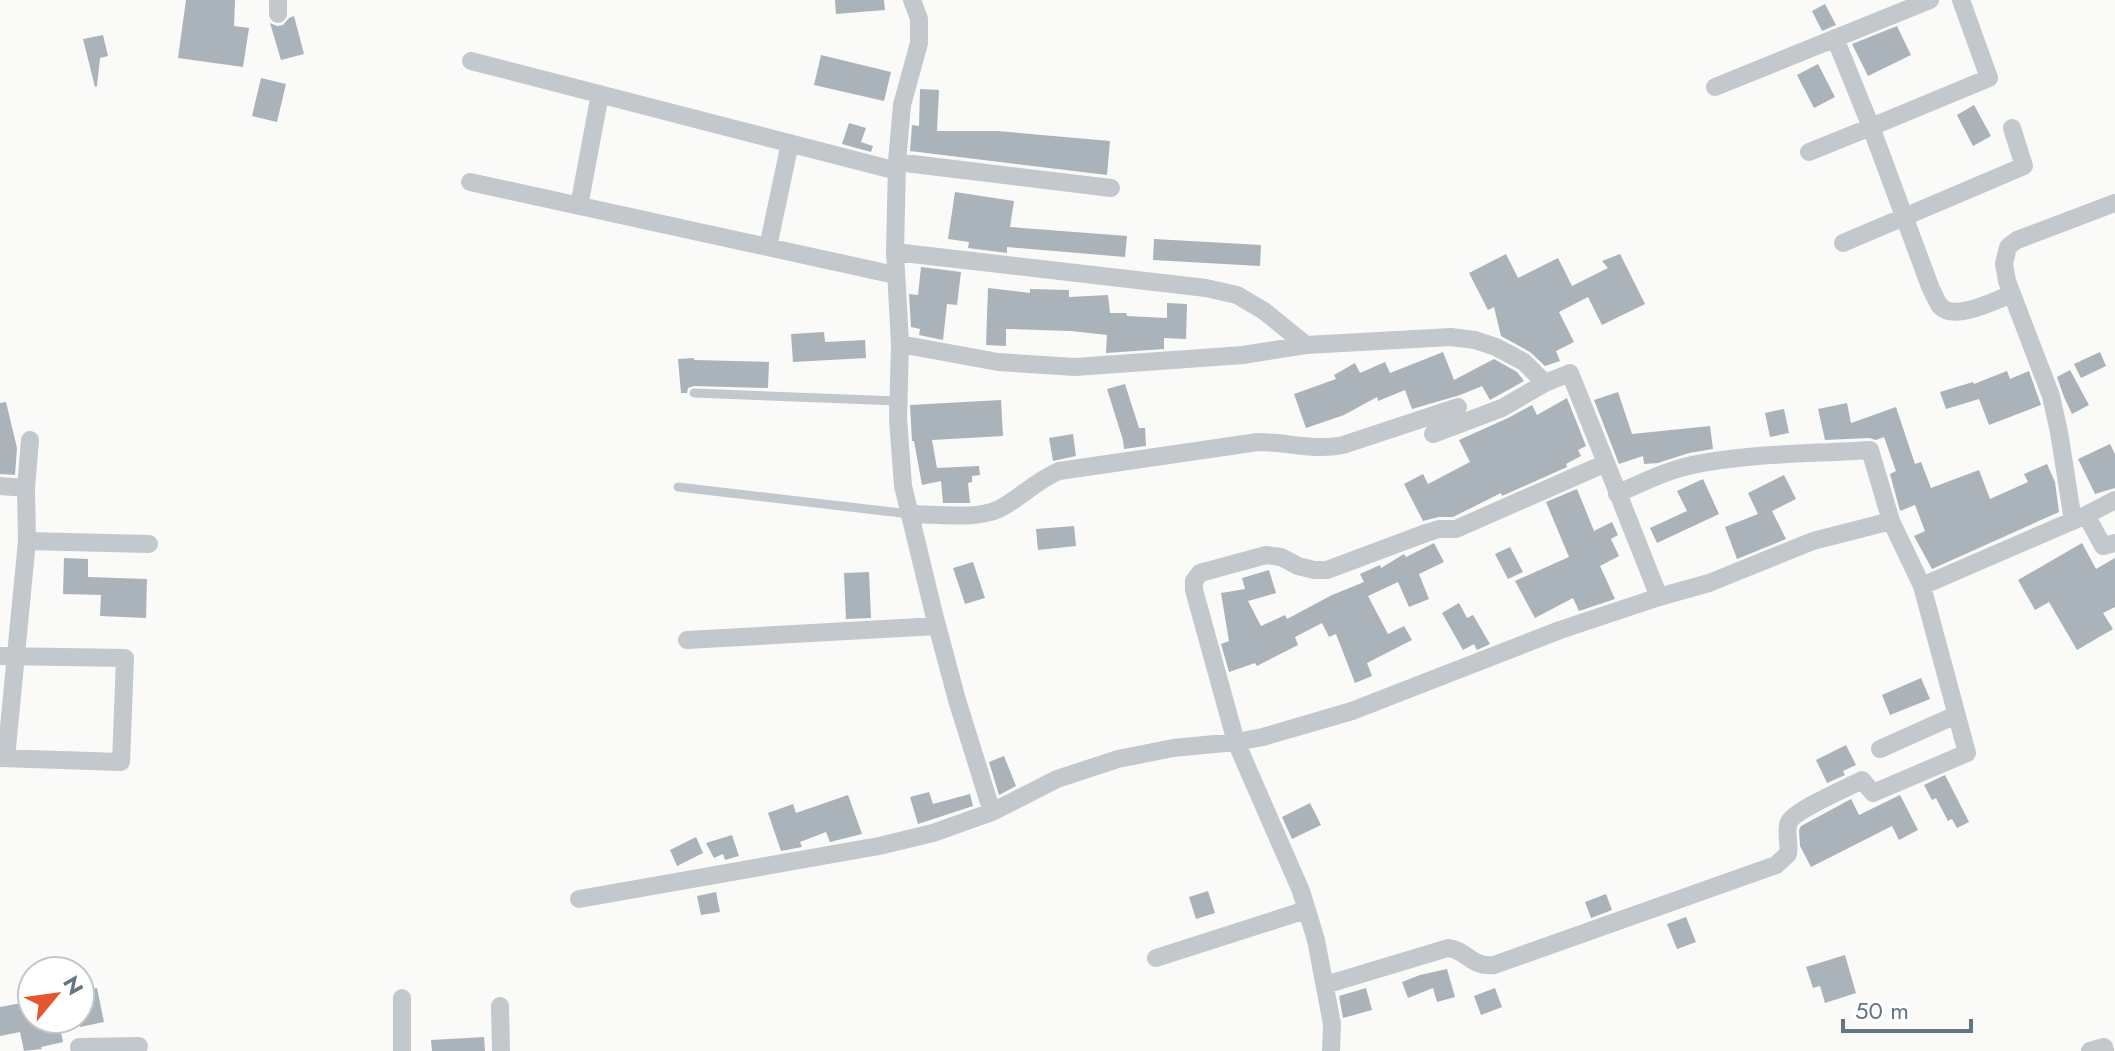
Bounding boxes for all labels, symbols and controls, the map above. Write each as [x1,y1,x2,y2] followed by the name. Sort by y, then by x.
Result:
[16,955,96,1035] north arrow
[55,970,92,1001] text: N
[1843,983,1971,1033] scale bar
[1855,993,1909,1028] text: 50 m

